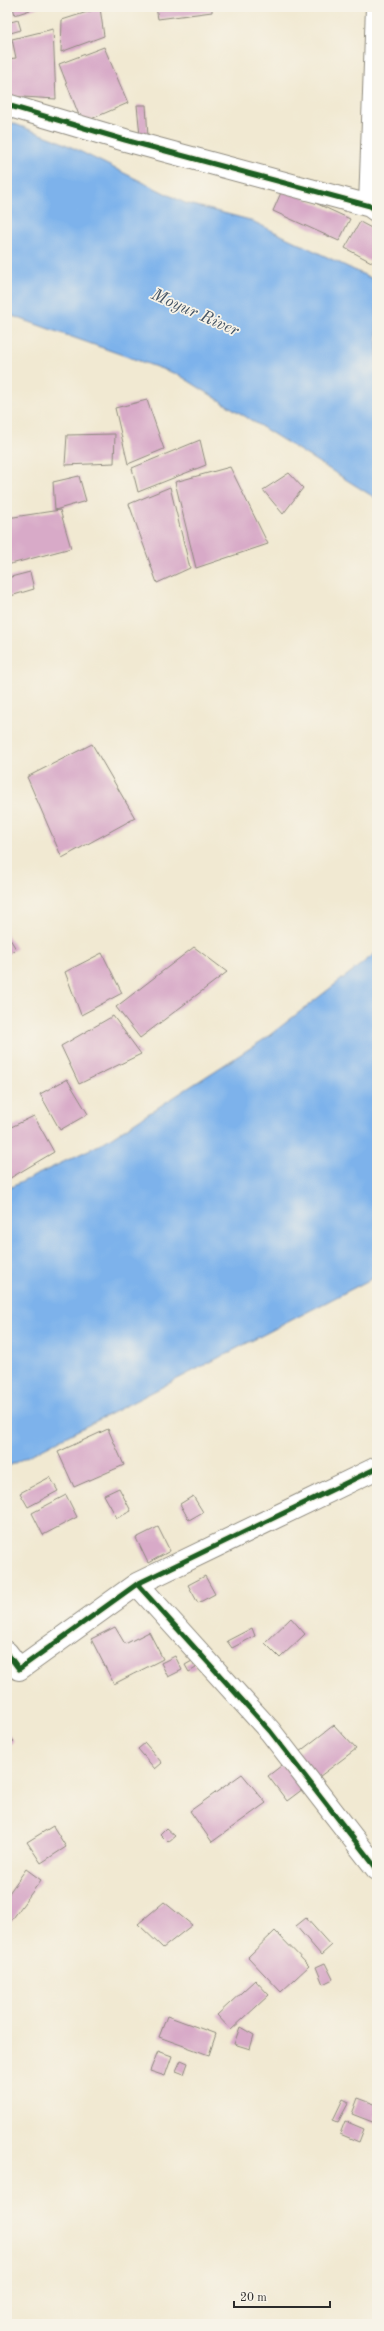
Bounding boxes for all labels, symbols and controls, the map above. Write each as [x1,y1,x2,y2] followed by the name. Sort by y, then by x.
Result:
[148,286,242,340] water label: Moyur River
[234,2283,330,2309] scale bar
[240,2292,267,2304] text: 20 m

